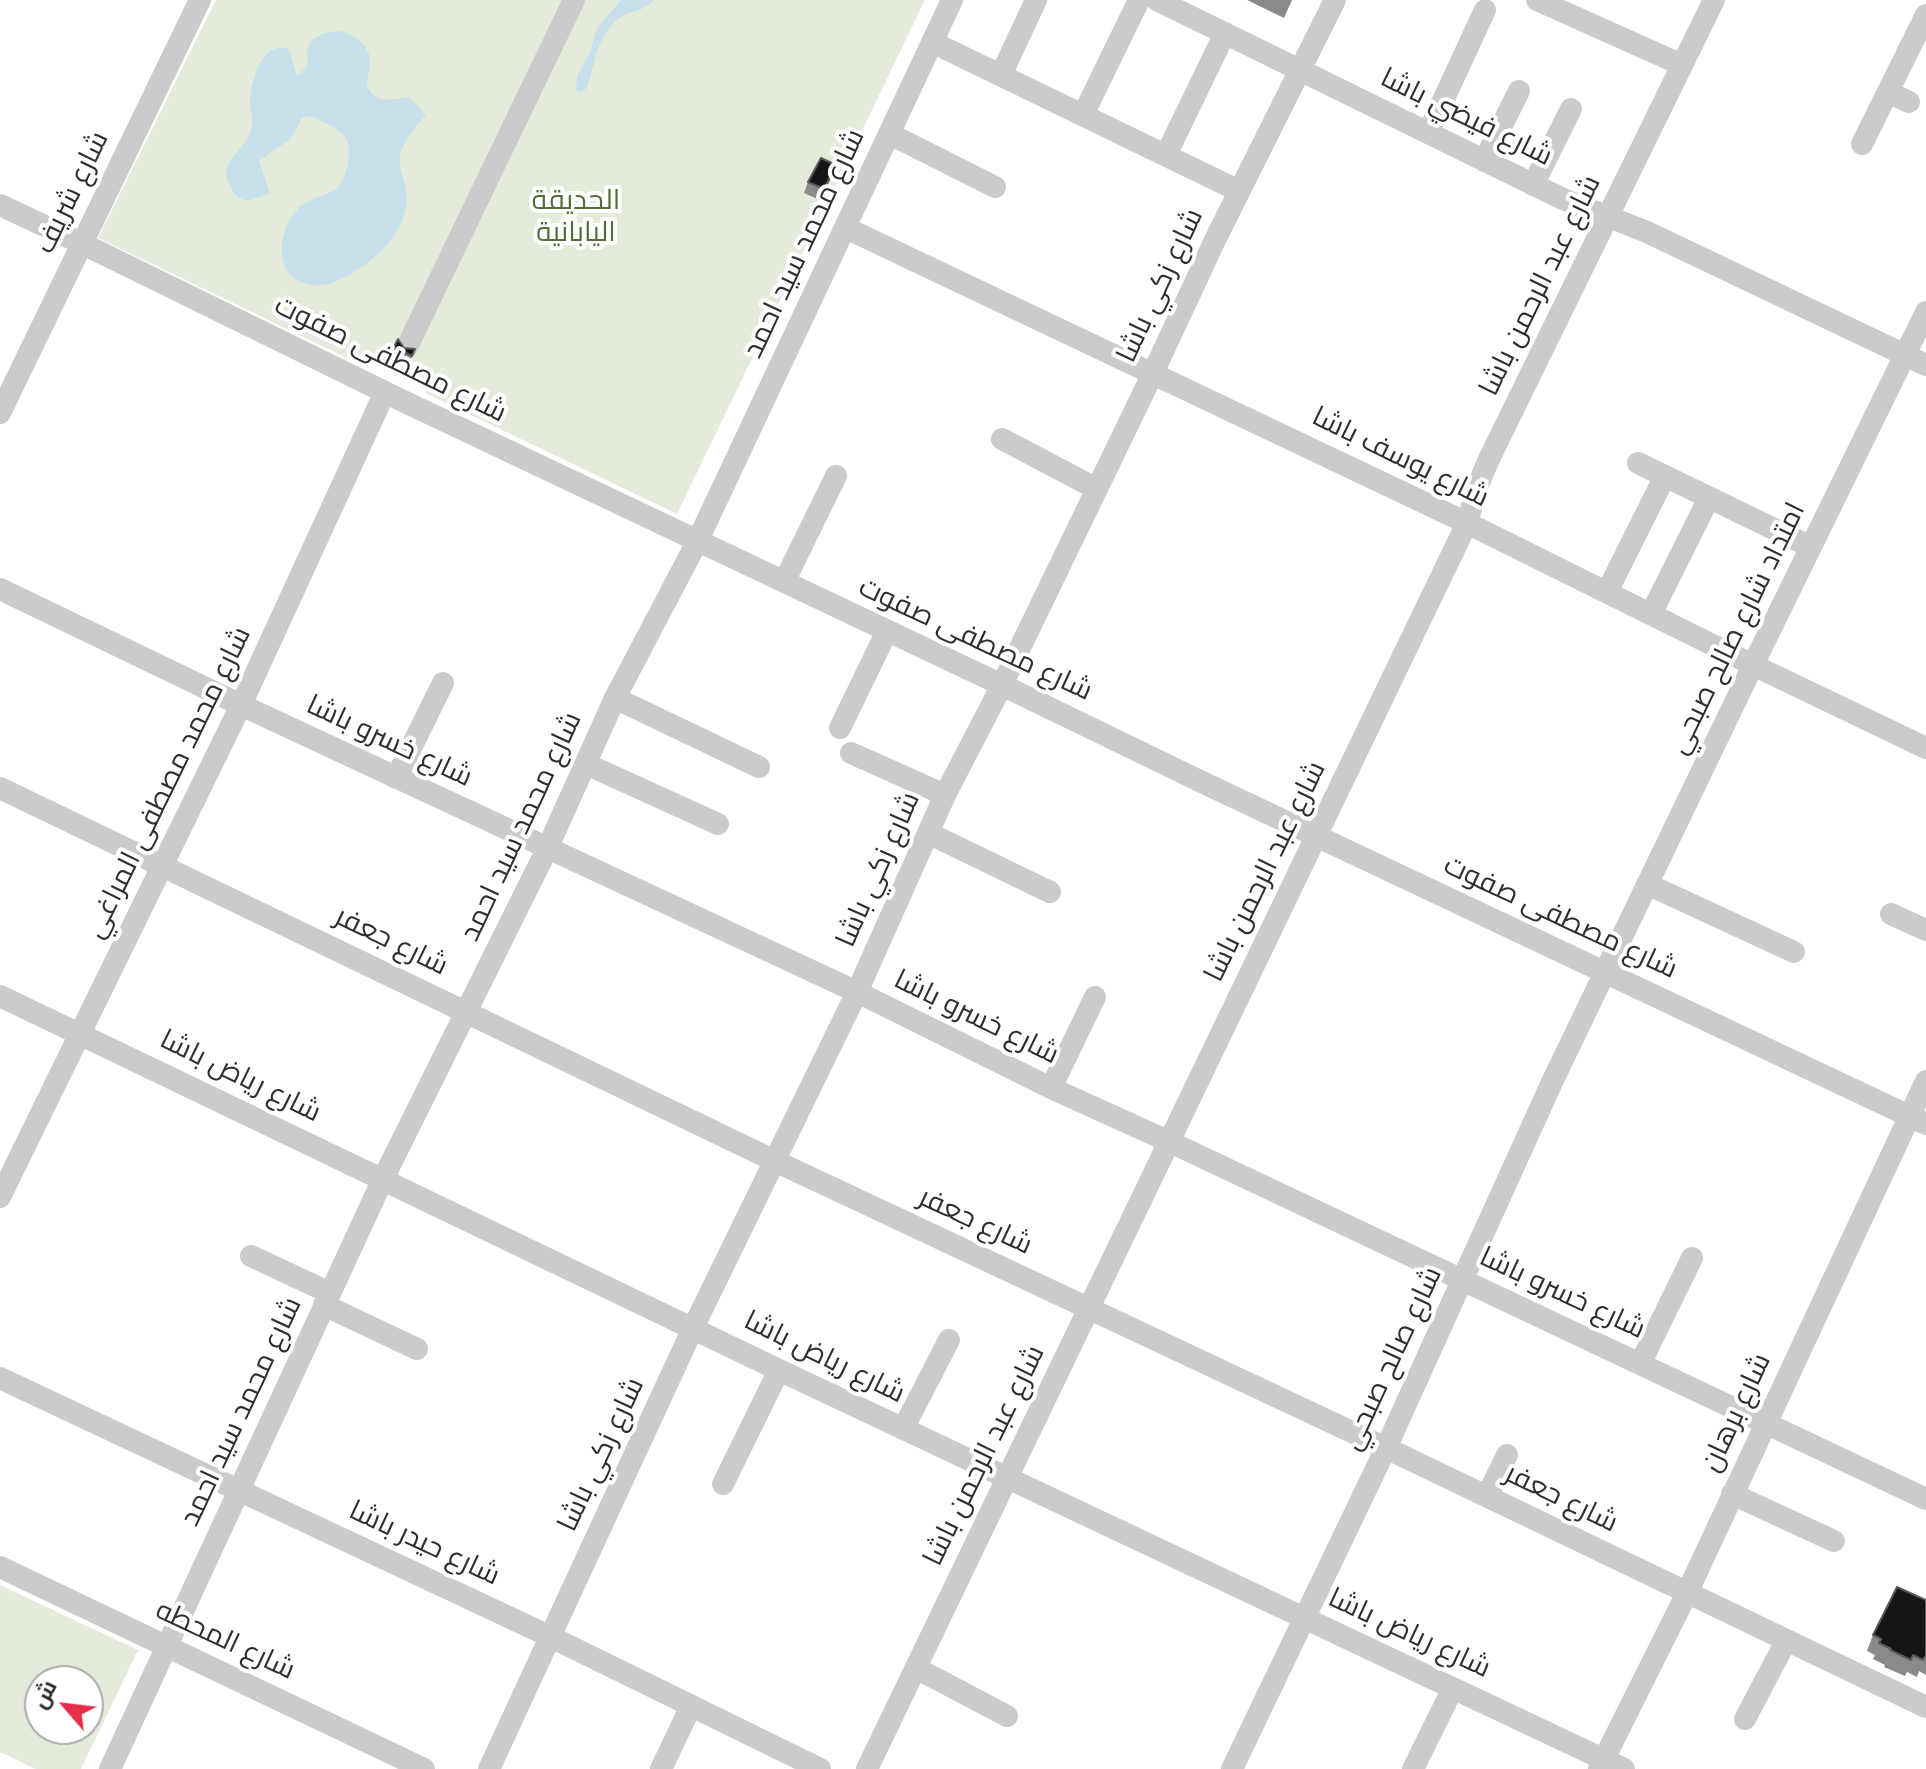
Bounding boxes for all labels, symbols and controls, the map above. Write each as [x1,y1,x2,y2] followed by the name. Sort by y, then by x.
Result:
[1375,62,1557,174] street label: شارع فيضي باشا
[737,124,873,364] street label: شارع محمد سيد احمد
[29,126,117,260] street label: شارع شريف
[1473,170,1609,402] street label: شارع عبد الرحمن باشا
[532,185,620,251] park label: الحديقة اليابانية
[1111,204,1211,368] street label: شارع زكي باشا
[269,289,511,431] street label: شارع مصطفى صفوت
[1306,401,1494,515] street label: شارع يوسف باشا
[1662,498,1814,760] street label: امتداد شارع صالح صبحي
[853,571,1097,709] street label: شارع مصطفى صفوت
[79,622,259,944] street label: شارع محمد مصطفى المراغي
[301,689,477,795] street label: شارع خسرو باشا
[454,707,590,947] street label: شارع محمد سيد احمد
[1198,756,1334,988] street label: شارع عبد الرحمن باشا
[830,787,928,953] street label: شارع زكي باشا
[1438,849,1682,987] street label: شارع مصطفى صفوت
[329,900,453,984] street label: شارع جعفر
[888,964,1064,1072] street label: شارع خسرو باشا
[154,1024,326,1130] street label: شارع رياض باشا
[913,1181,1037,1263] street label: شارع جعفر
[1474,1241,1650,1347] street label: شارع خسرو باشا
[1336,1262,1450,1456] street label: شارع صالح صبحي
[174,1292,310,1532] street label: شارع محمد سيد احمد
[738,1305,910,1411] street label: شارع رياض باشا
[917,1340,1053,1572] street label: شارع عبد الرحمن باشا
[1695,1348,1779,1478] street label: شارع برهان
[552,1373,652,1537] street label: شارع زكي باشا
[1499,1457,1623,1541] street label: شارع جعفر
[343,1494,505,1594] street label: شارع حيدر باشا
[1323,1582,1495,1686] street label: شارع رياض باشا
[150,1594,300,1688] street label: شارع المحطه
[24,1665,104,1745] north arrow
[25,1675,64,1714] text: ش

